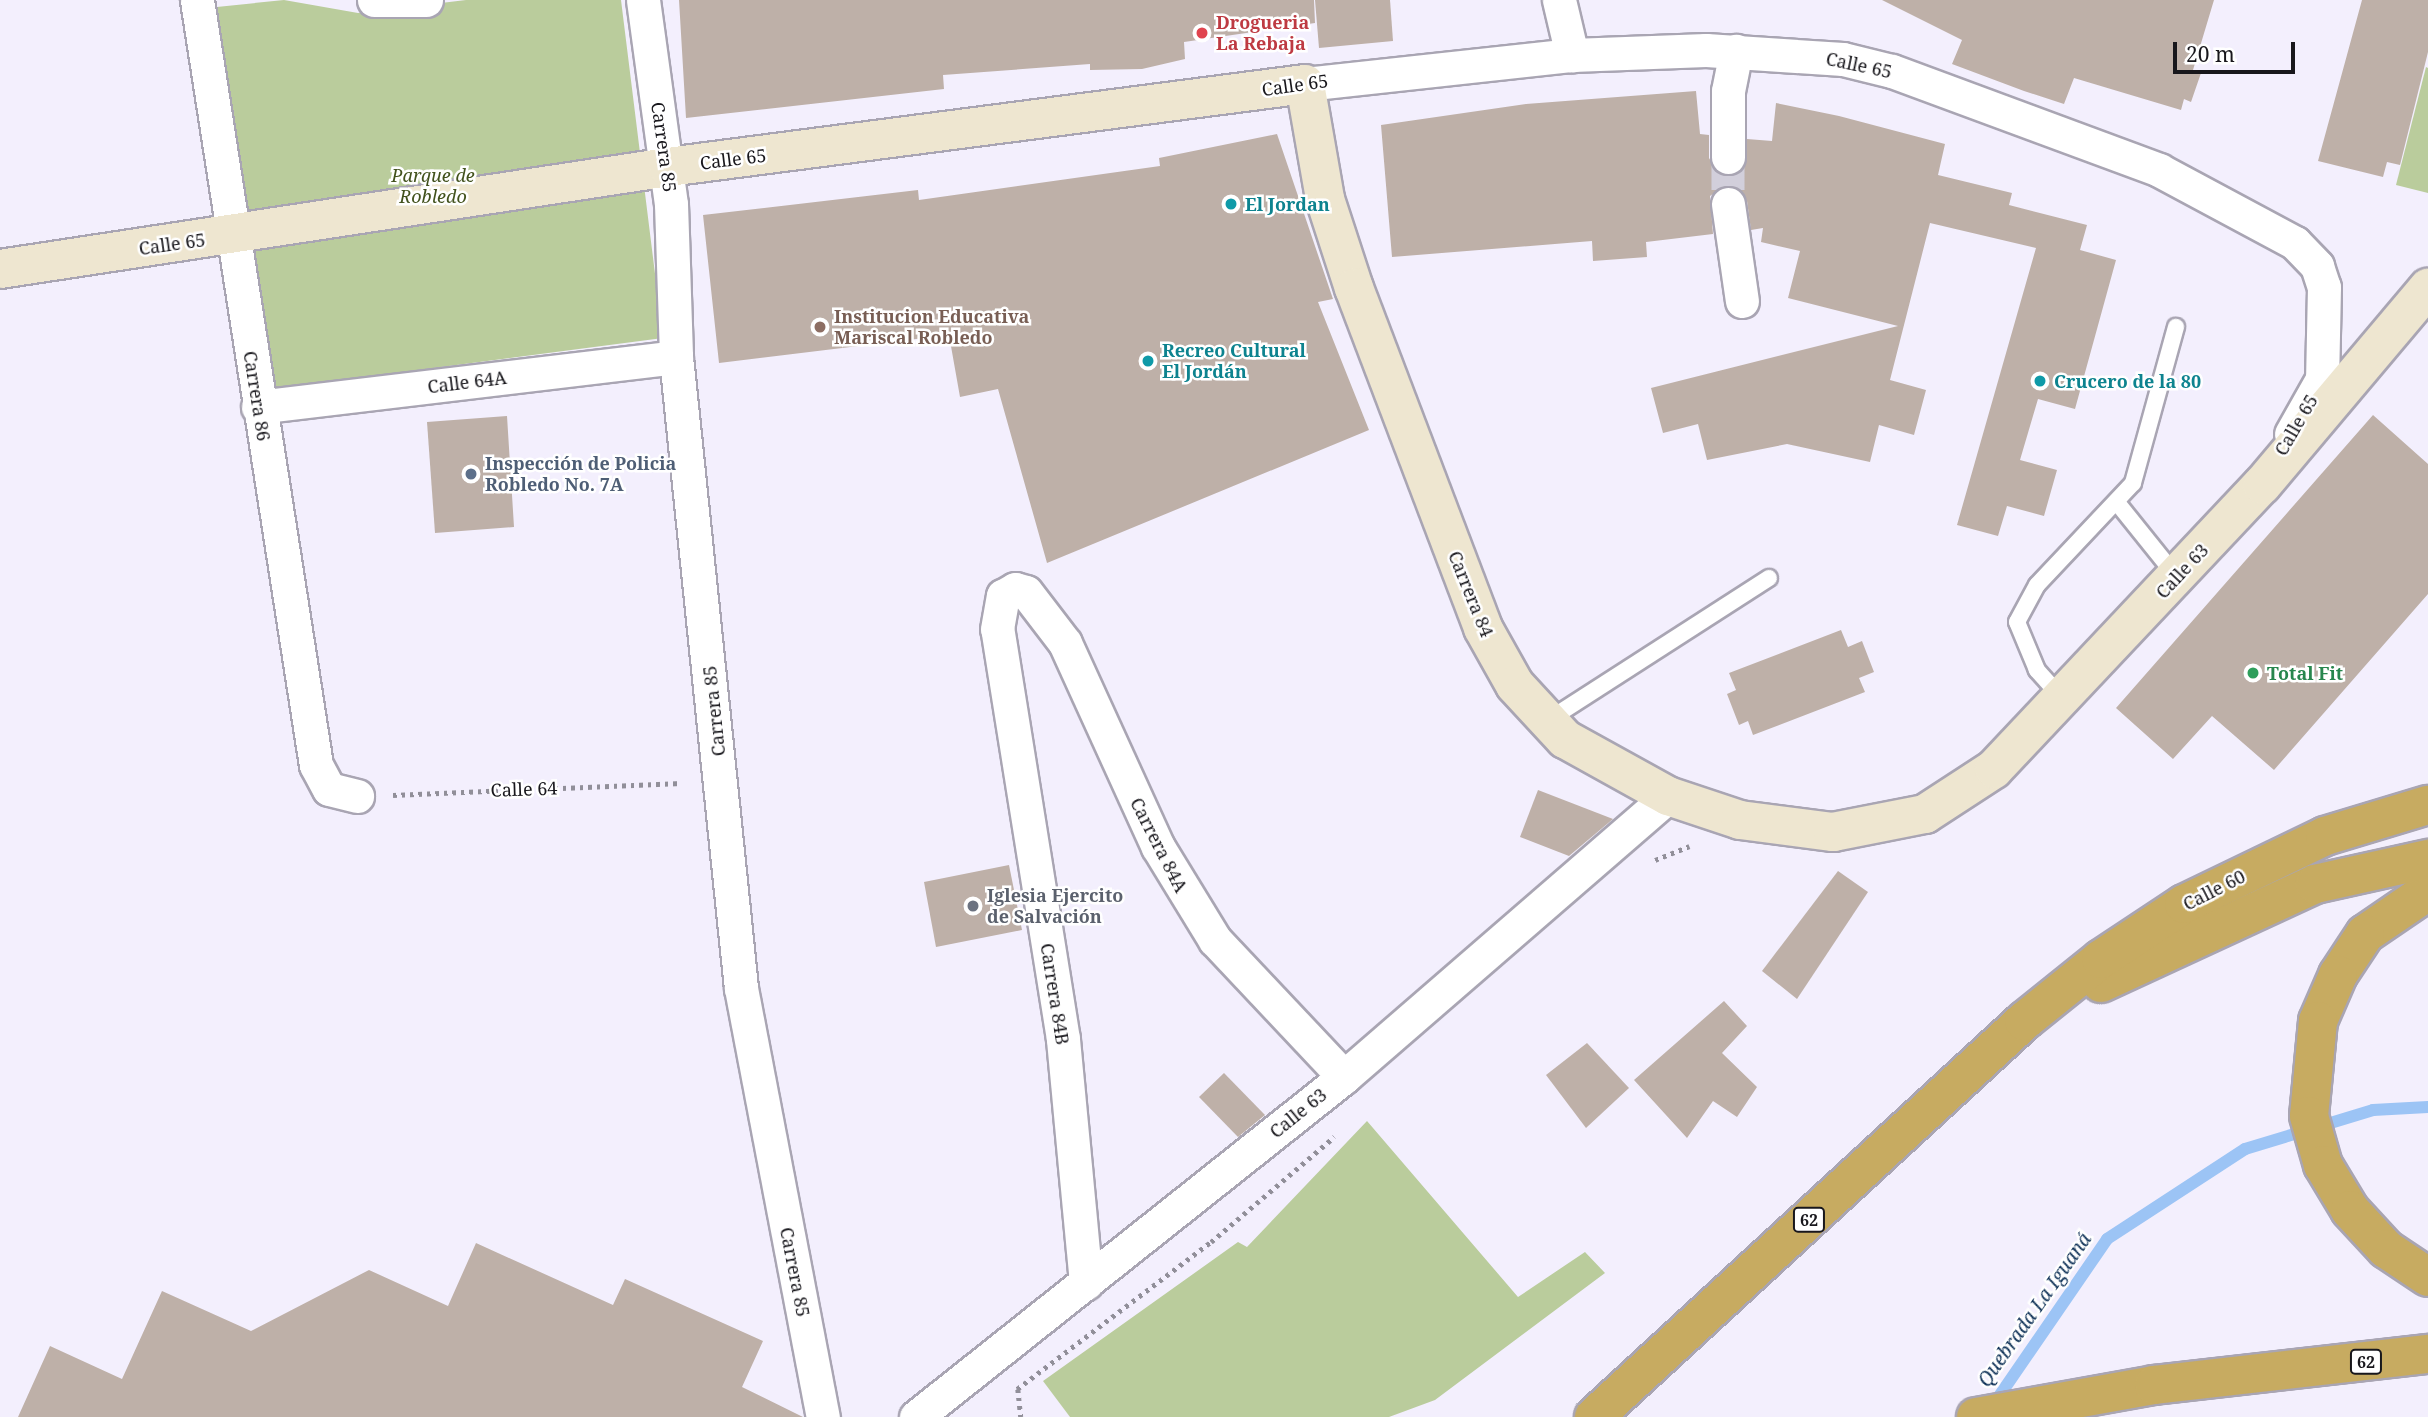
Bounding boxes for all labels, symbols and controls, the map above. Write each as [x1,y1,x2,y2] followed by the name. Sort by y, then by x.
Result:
[1216,12,1309,54] place label: Drogueria La Rebaja
[1194,25,1210,41] marker: Drogueria La Rebaja
[2176,28,2298,72] scale bar
[2186,40,2235,68] text: 20 m
[1824,47,1894,83] street label: Calle 65
[1260,70,1330,100] street label: Calle 65
[647,101,681,193] street label: Carrera 85
[699,144,767,174] street label: Calle 65
[391,165,475,208] park label: Parque de Robledo
[1245,193,1330,215] place label: El Jordan
[1223,196,1239,212] marker: El Jordan
[137,229,207,259] street label: Calle 65
[834,306,1029,348] place label: Institucion Educativa Mariscal Robledo
[812,319,828,335] marker: Institucion Educativa Mariscal Robledo
[1162,340,1306,382] place label: Recreo Cultural El Jordán
[239,349,275,443] street label: Carrera 86
[1140,353,1156,369] marker: Recreo Cultural El Jordán
[426,366,508,398] street label: Calle 64A
[2054,370,2201,392] place label: Crucero de la 80
[2032,373,2048,389] marker: Crucero de la 80
[2270,391,2322,459] street label: Calle 65
[485,453,676,496] place label: Inspección de Policia Robledo No. 7A
[463,466,479,482] marker: Inspección de Policia Robledo No. 7A
[2151,539,2213,603] street label: Calle 63
[1444,548,1498,640] street label: Carrera 84
[2267,662,2343,684] place label: Total Fit
[699,665,729,757] street label: Carrera 85
[2245,665,2261,681] marker: Total Fit
[490,777,558,801] street label: Calle 64
[1126,794,1192,896] street label: Carrera 84A
[2179,865,2249,915] street label: Calle 60
[987,885,1123,928] place label: Iglesia Ejercito de Salvación
[965,898,981,914] marker: Iglesia Ejercito de Salvación
[1036,942,1074,1046] street label: Carrera 84B
[1265,1084,1331,1142] street label: Calle 63
[1792,1208,1826,1232] road number: 62
[776,1225,814,1319] street label: Carrera 85
[1973,1229,2097,1391] water label: Quebrada La Iguaná
[2348,1350,2384,1374] road number: 62

